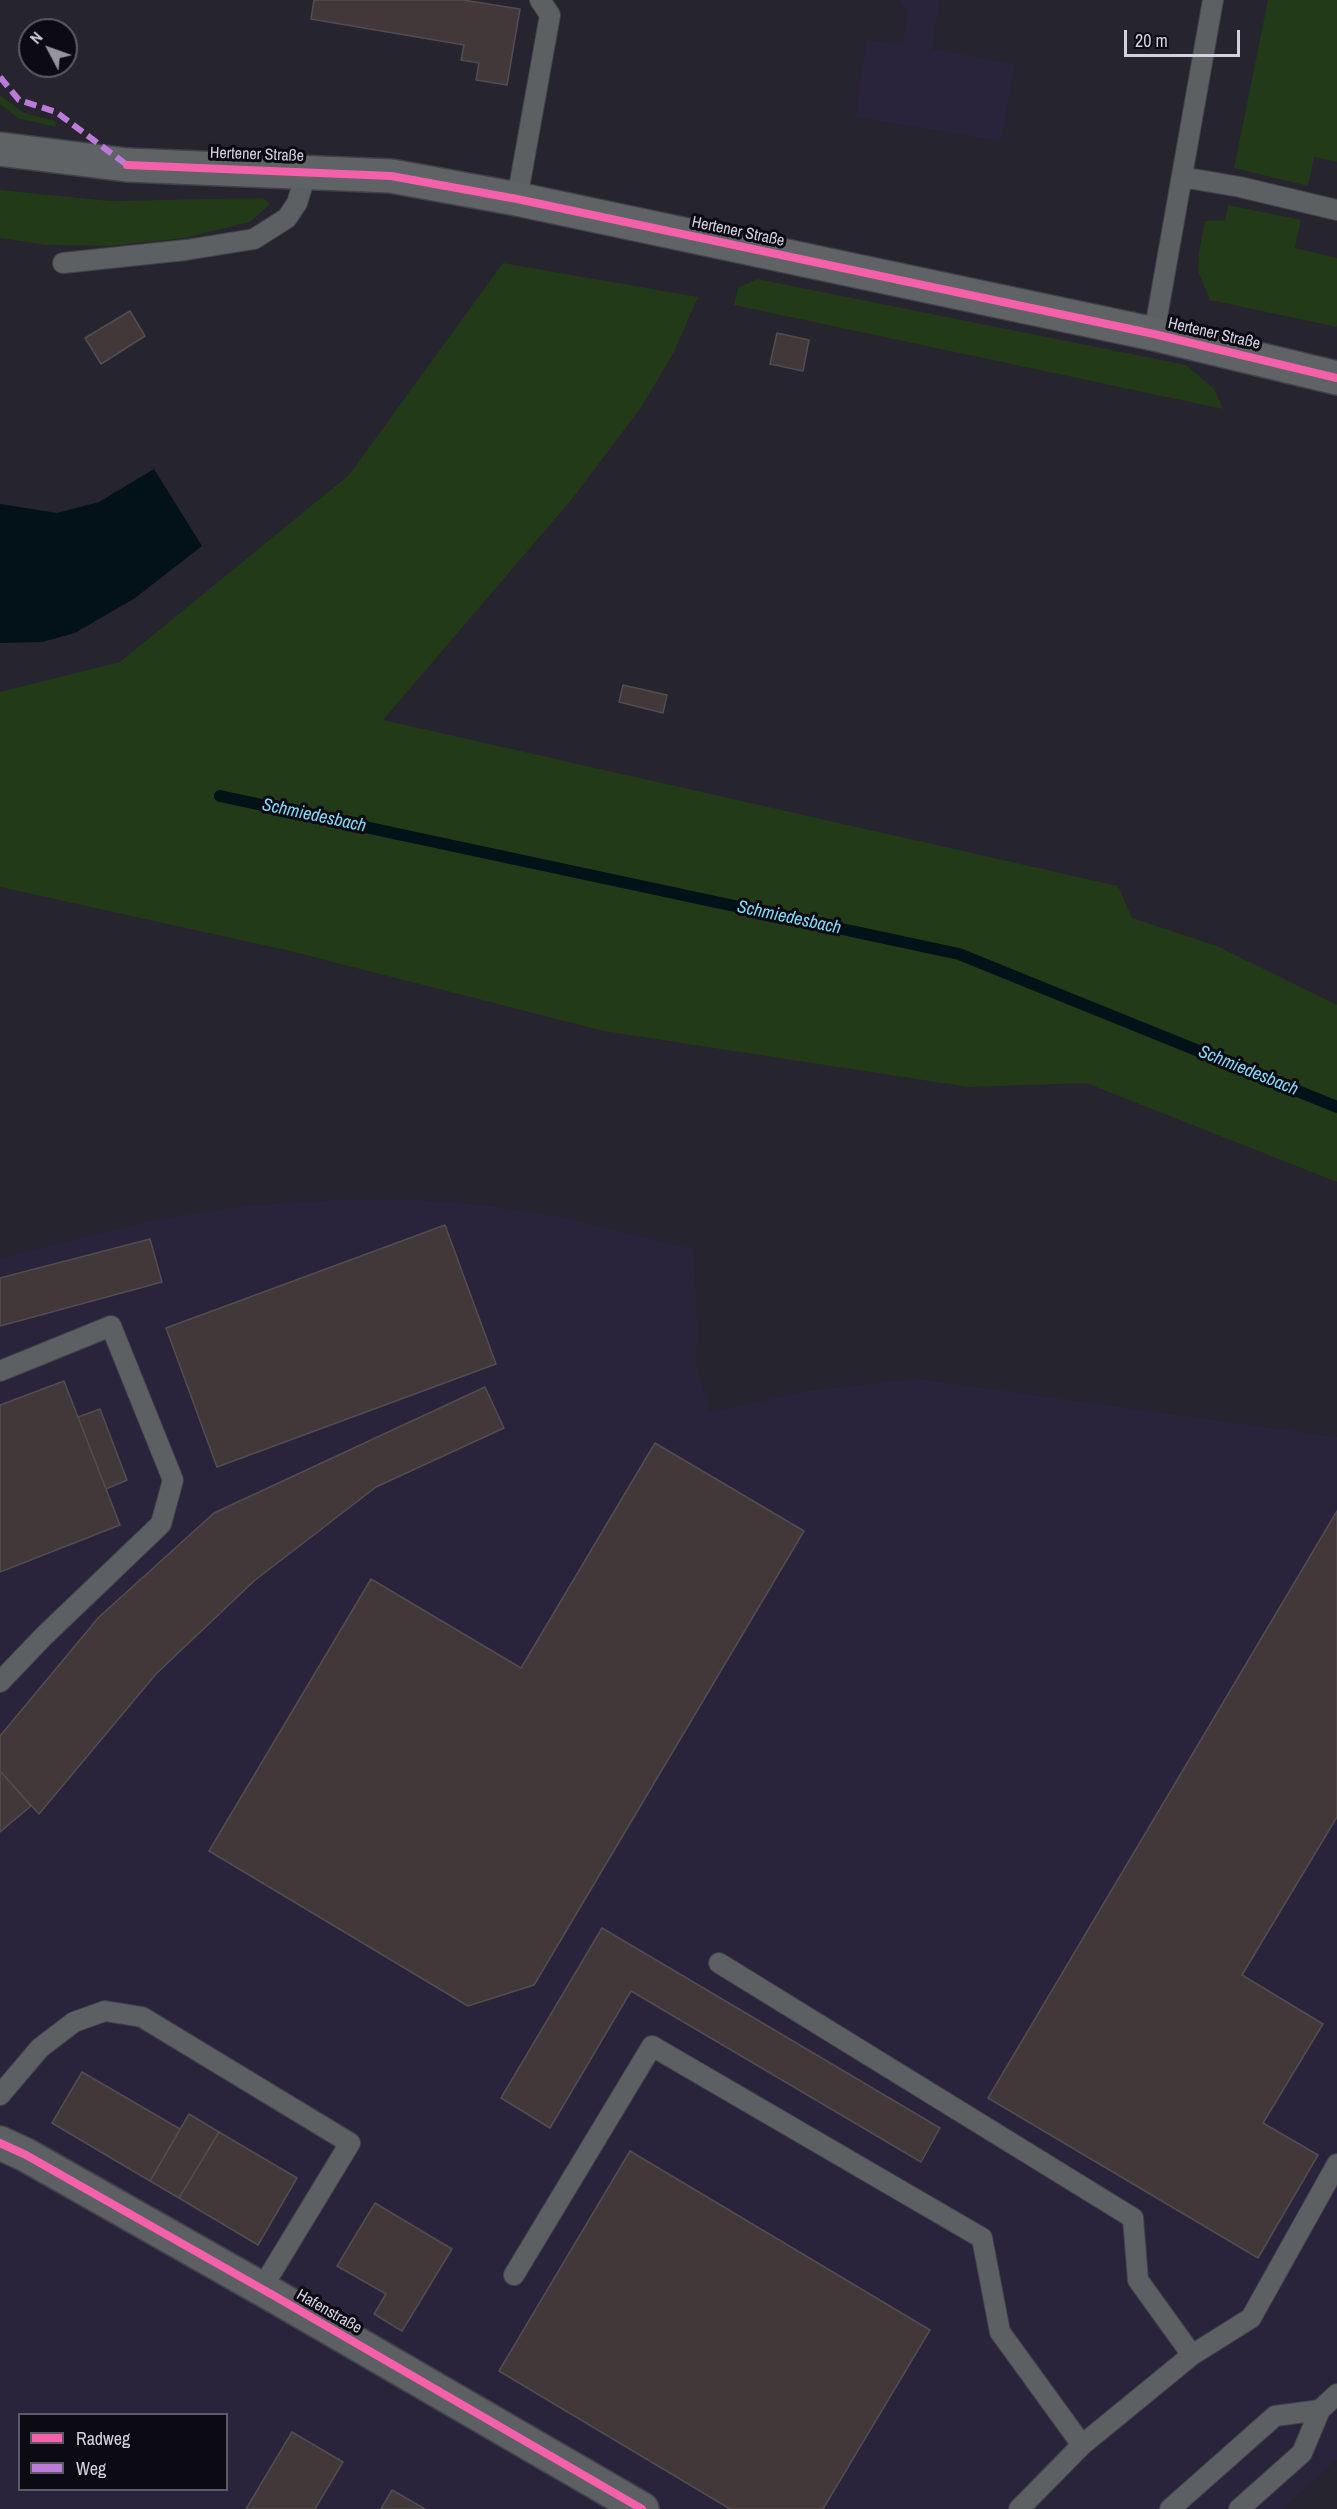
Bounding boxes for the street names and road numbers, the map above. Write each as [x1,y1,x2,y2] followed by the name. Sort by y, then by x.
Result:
[210,144,304,166] street label: Hertener Straße
[690,213,786,251] street label: Hertener Straße
[1166,314,1262,354] street label: Hertener Straße
[293,2286,365,2338] street label: Hafenstraße

